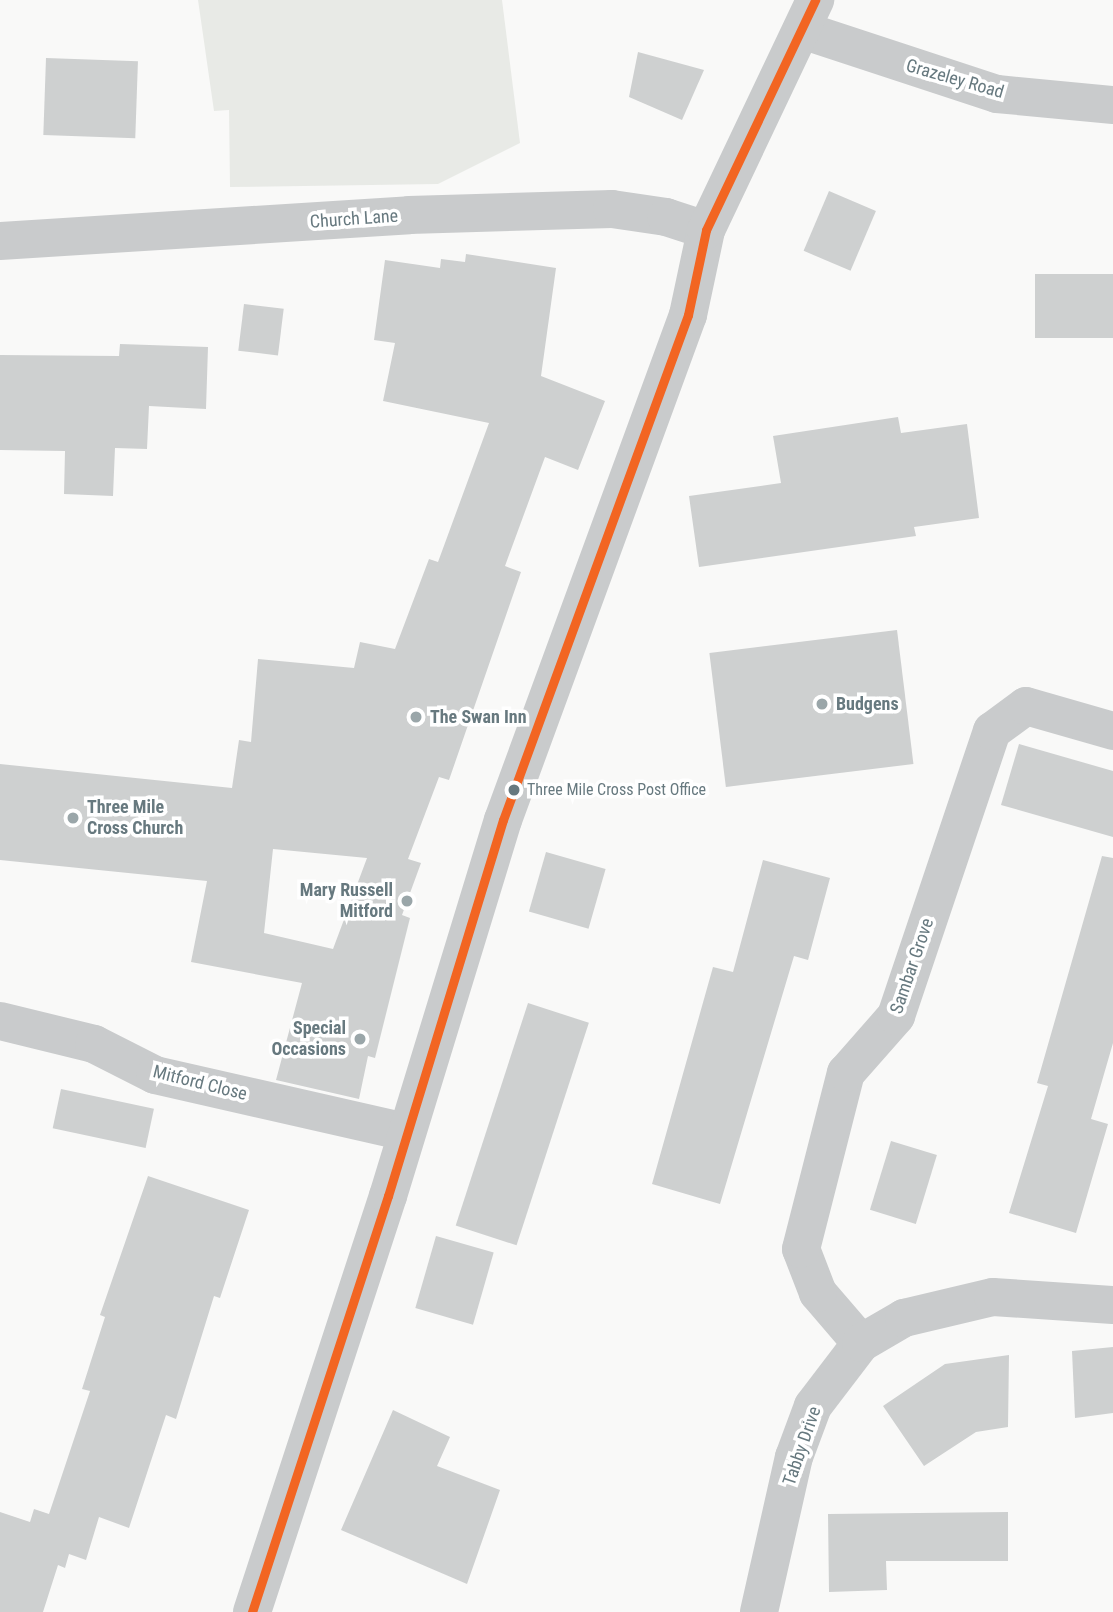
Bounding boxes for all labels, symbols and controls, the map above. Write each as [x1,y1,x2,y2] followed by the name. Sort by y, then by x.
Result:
[904,55,1006,103] street label: Grazeley Road
[309,205,399,233] street label: Church Lane
[836,693,899,715] place label: Budgens
[814,696,830,712] marker: Budgens
[430,706,527,728] place label: The Swan Inn
[408,709,424,725] marker: The Swan Inn
[527,780,706,800] place label: Three Mile Cross Post Office
[507,783,521,797] marker: Three Mile Cross Post Office
[87,797,183,840] place label: Three Mile Cross Church
[65,810,81,826] marker: Three Mile Cross Church
[300,880,393,922] place label: Mary Russell Mitford
[399,893,415,909] marker: Mary Russell Mitford
[886,915,938,1017] street label: Sambar Grove
[271,1018,346,1060] place label: Special Occasions
[352,1031,368,1047] marker: Special Occasions
[151,1061,249,1105] street label: Mitford Close
[778,1404,826,1488] street label: Tabby Drive

